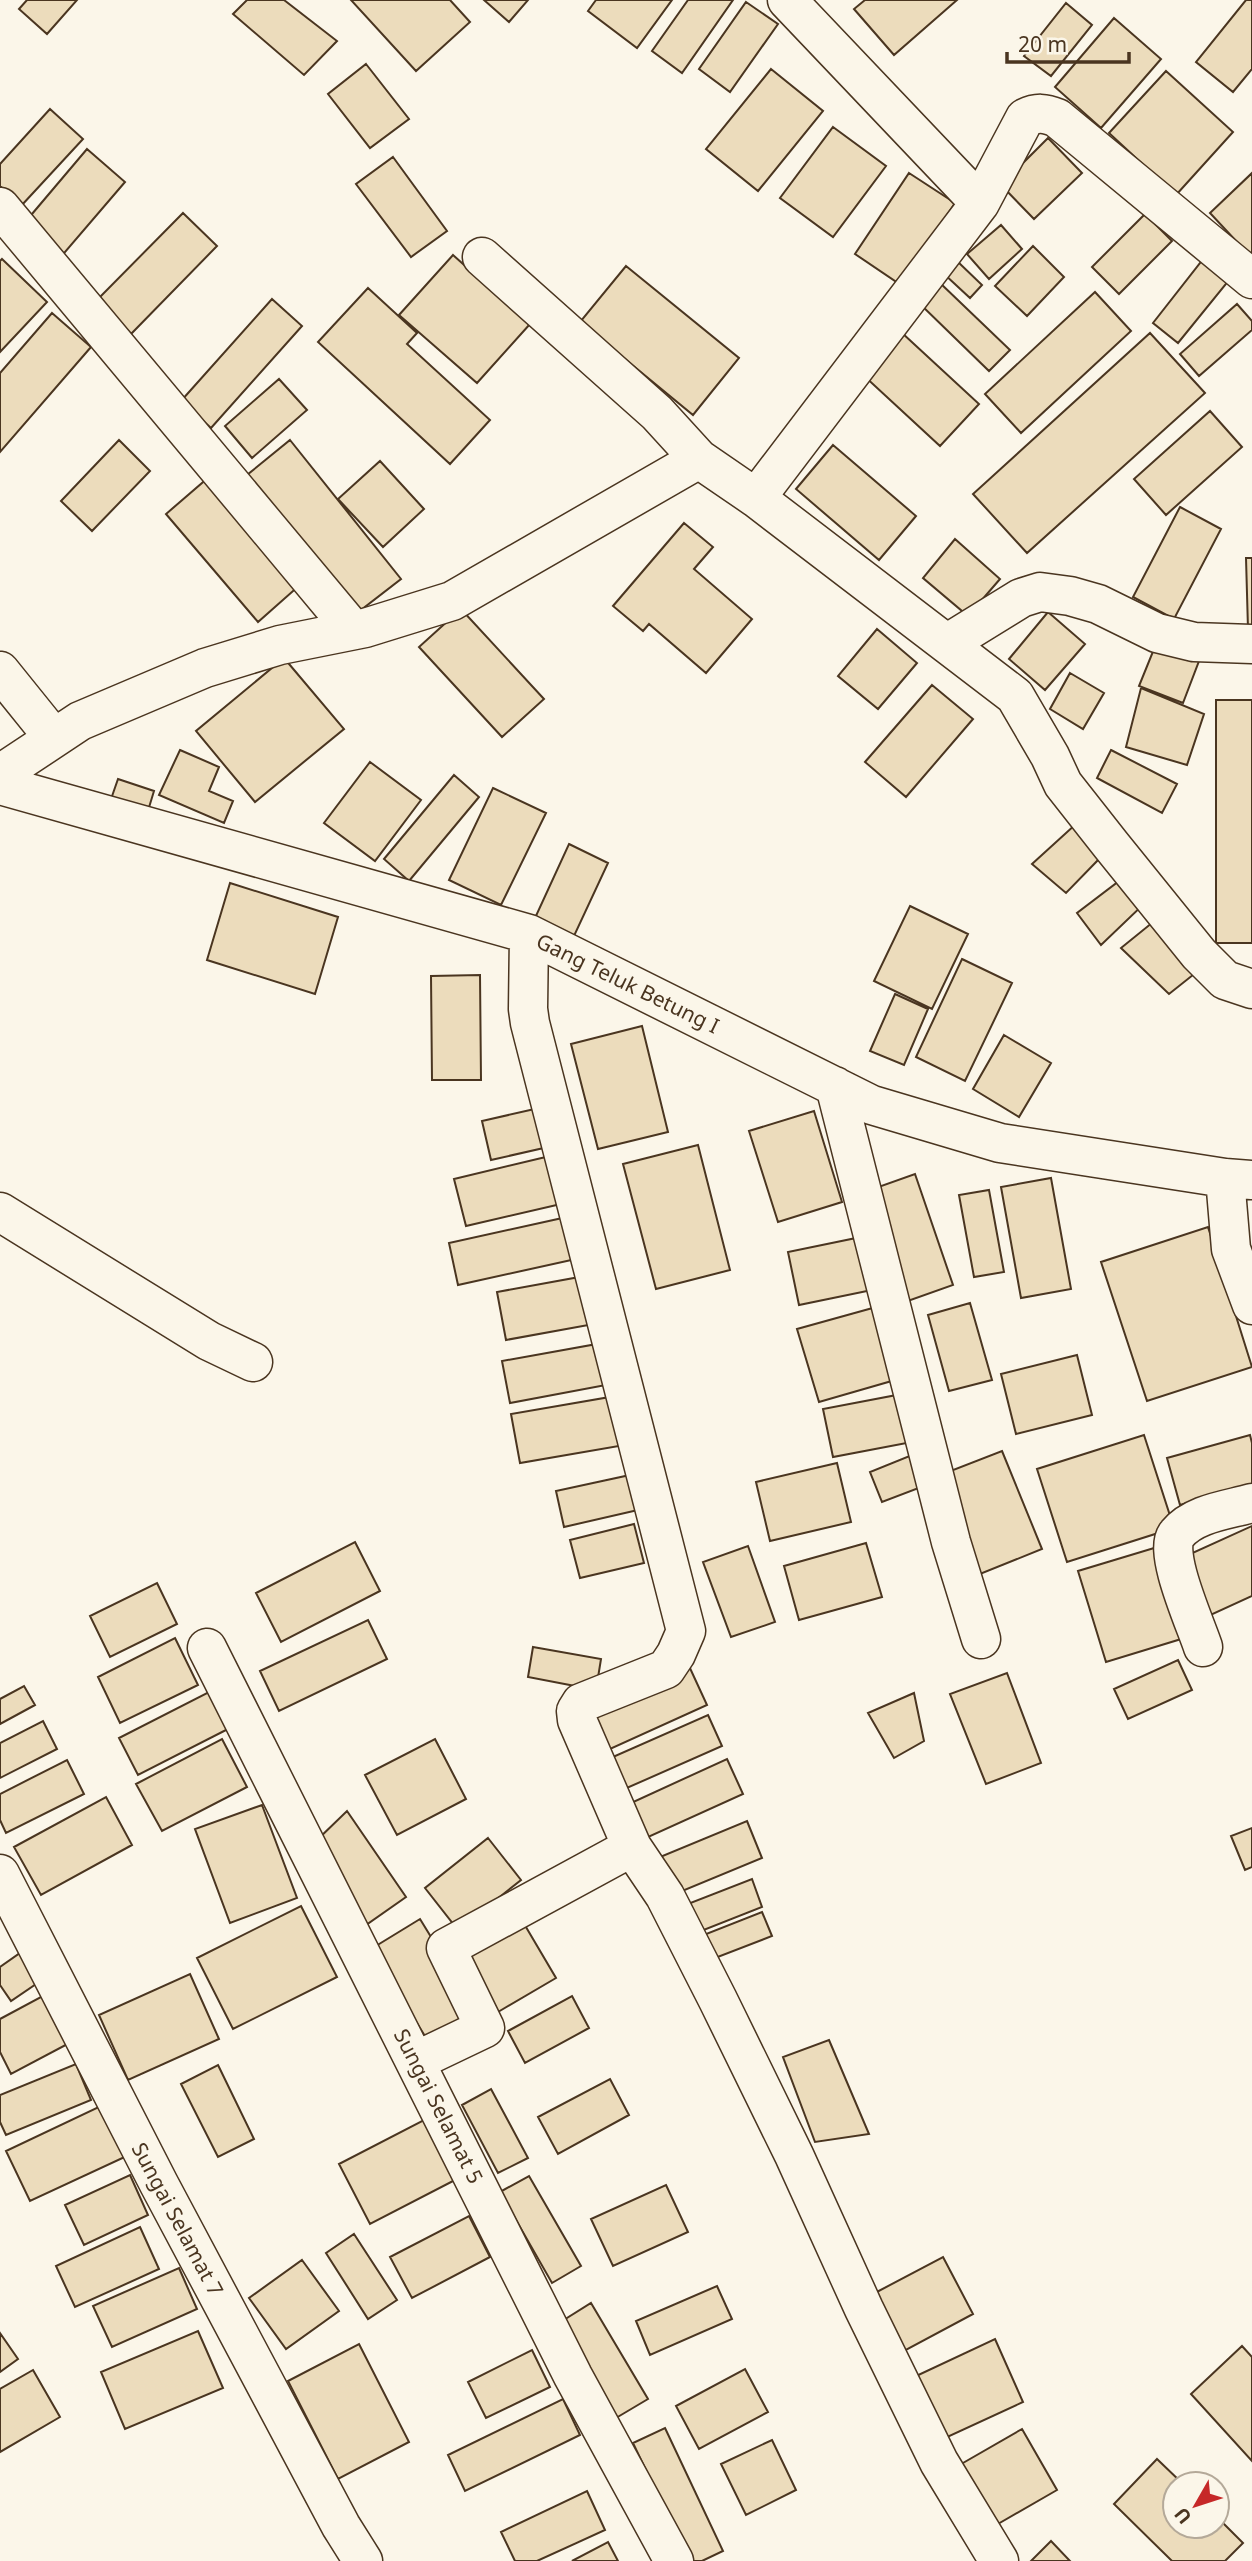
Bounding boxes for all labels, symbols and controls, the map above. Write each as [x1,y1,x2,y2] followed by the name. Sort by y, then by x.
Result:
[1007,21,1130,65] scale bar
[1018,30,1067,58] text: 20 m
[532,927,724,1039] street label: Gang Teluk Betung I
[388,2024,490,2188] street label: Sungai Selamat 5
[126,2137,230,2301] street label: Sungai Selamat 7
[1161,2470,1231,2540] north arrow
[1168,2502,1197,2529] text: U

